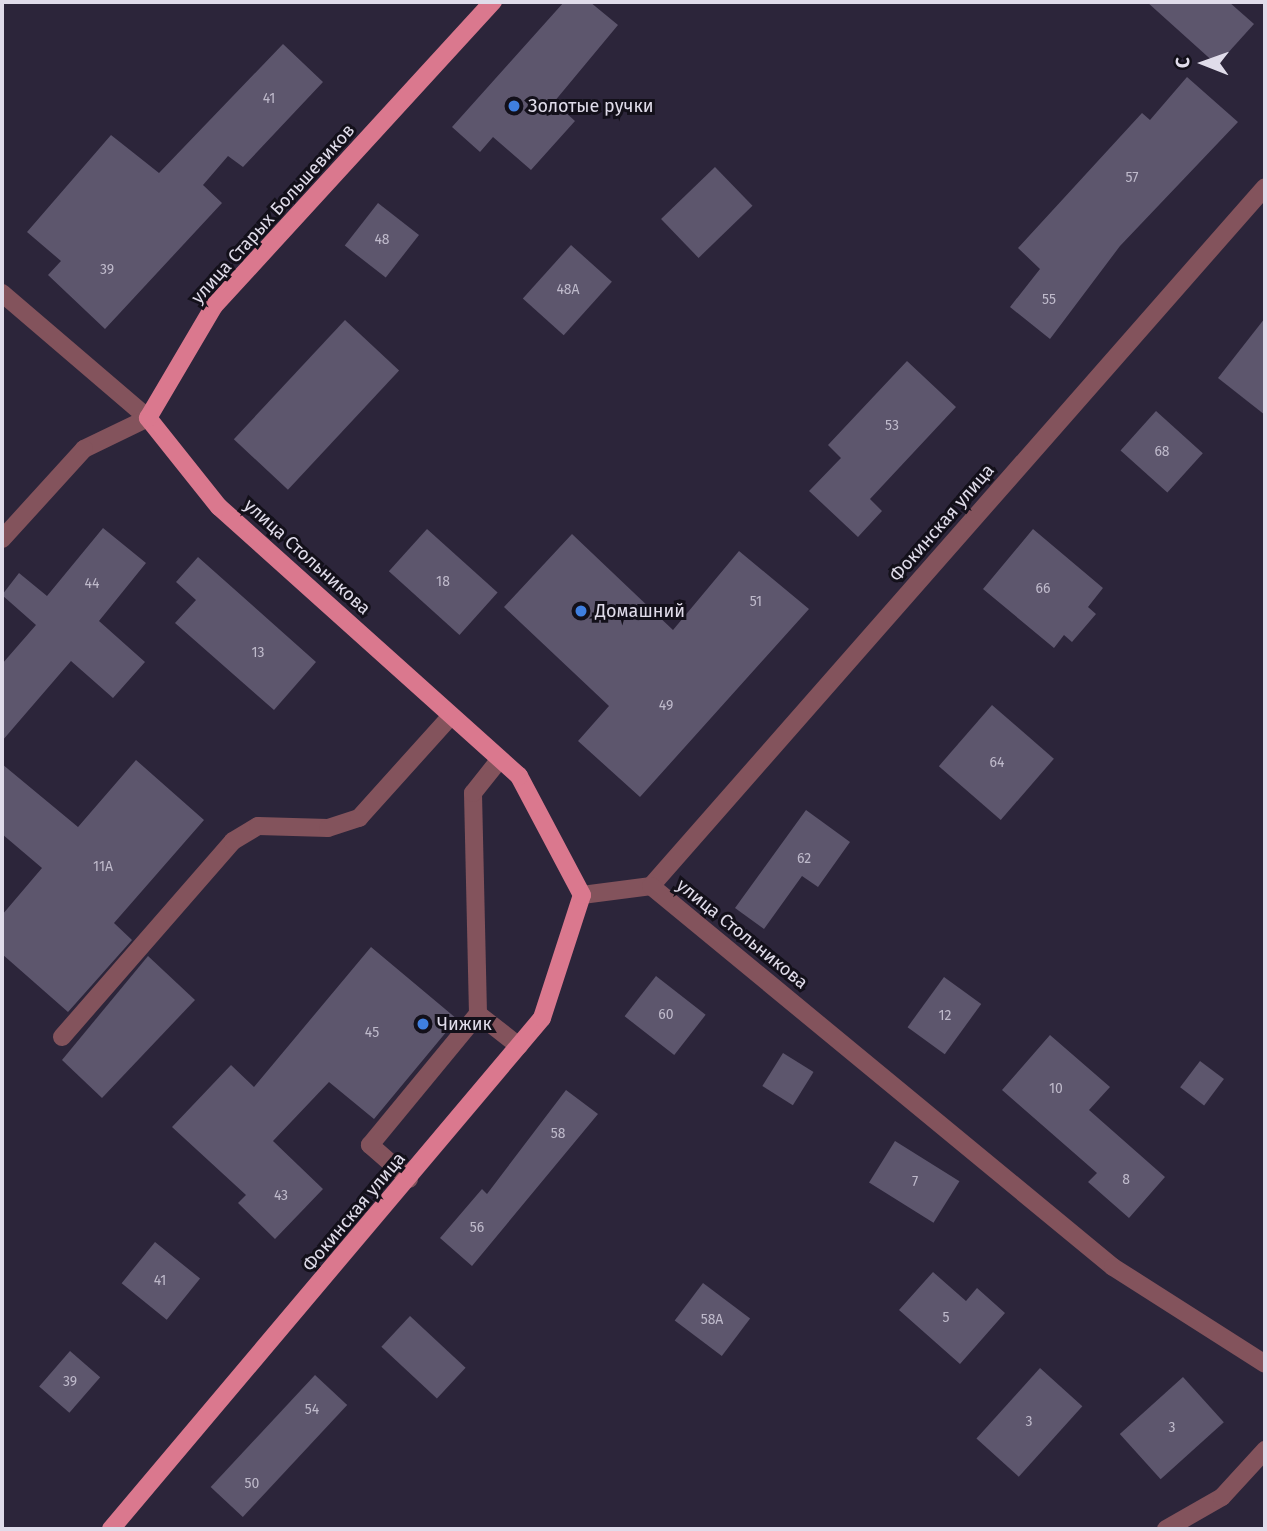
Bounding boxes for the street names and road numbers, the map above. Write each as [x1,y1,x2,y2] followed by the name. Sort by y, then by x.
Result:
[187,120,359,308] street label: улица Старых Большевиков
[885,460,999,586] street label: Фокинская улица
[239,495,375,619] street label: улица Стольникова
[672,874,812,994] street label: улица Стольникова
[298,1148,410,1276] street label: Фокинская улица

